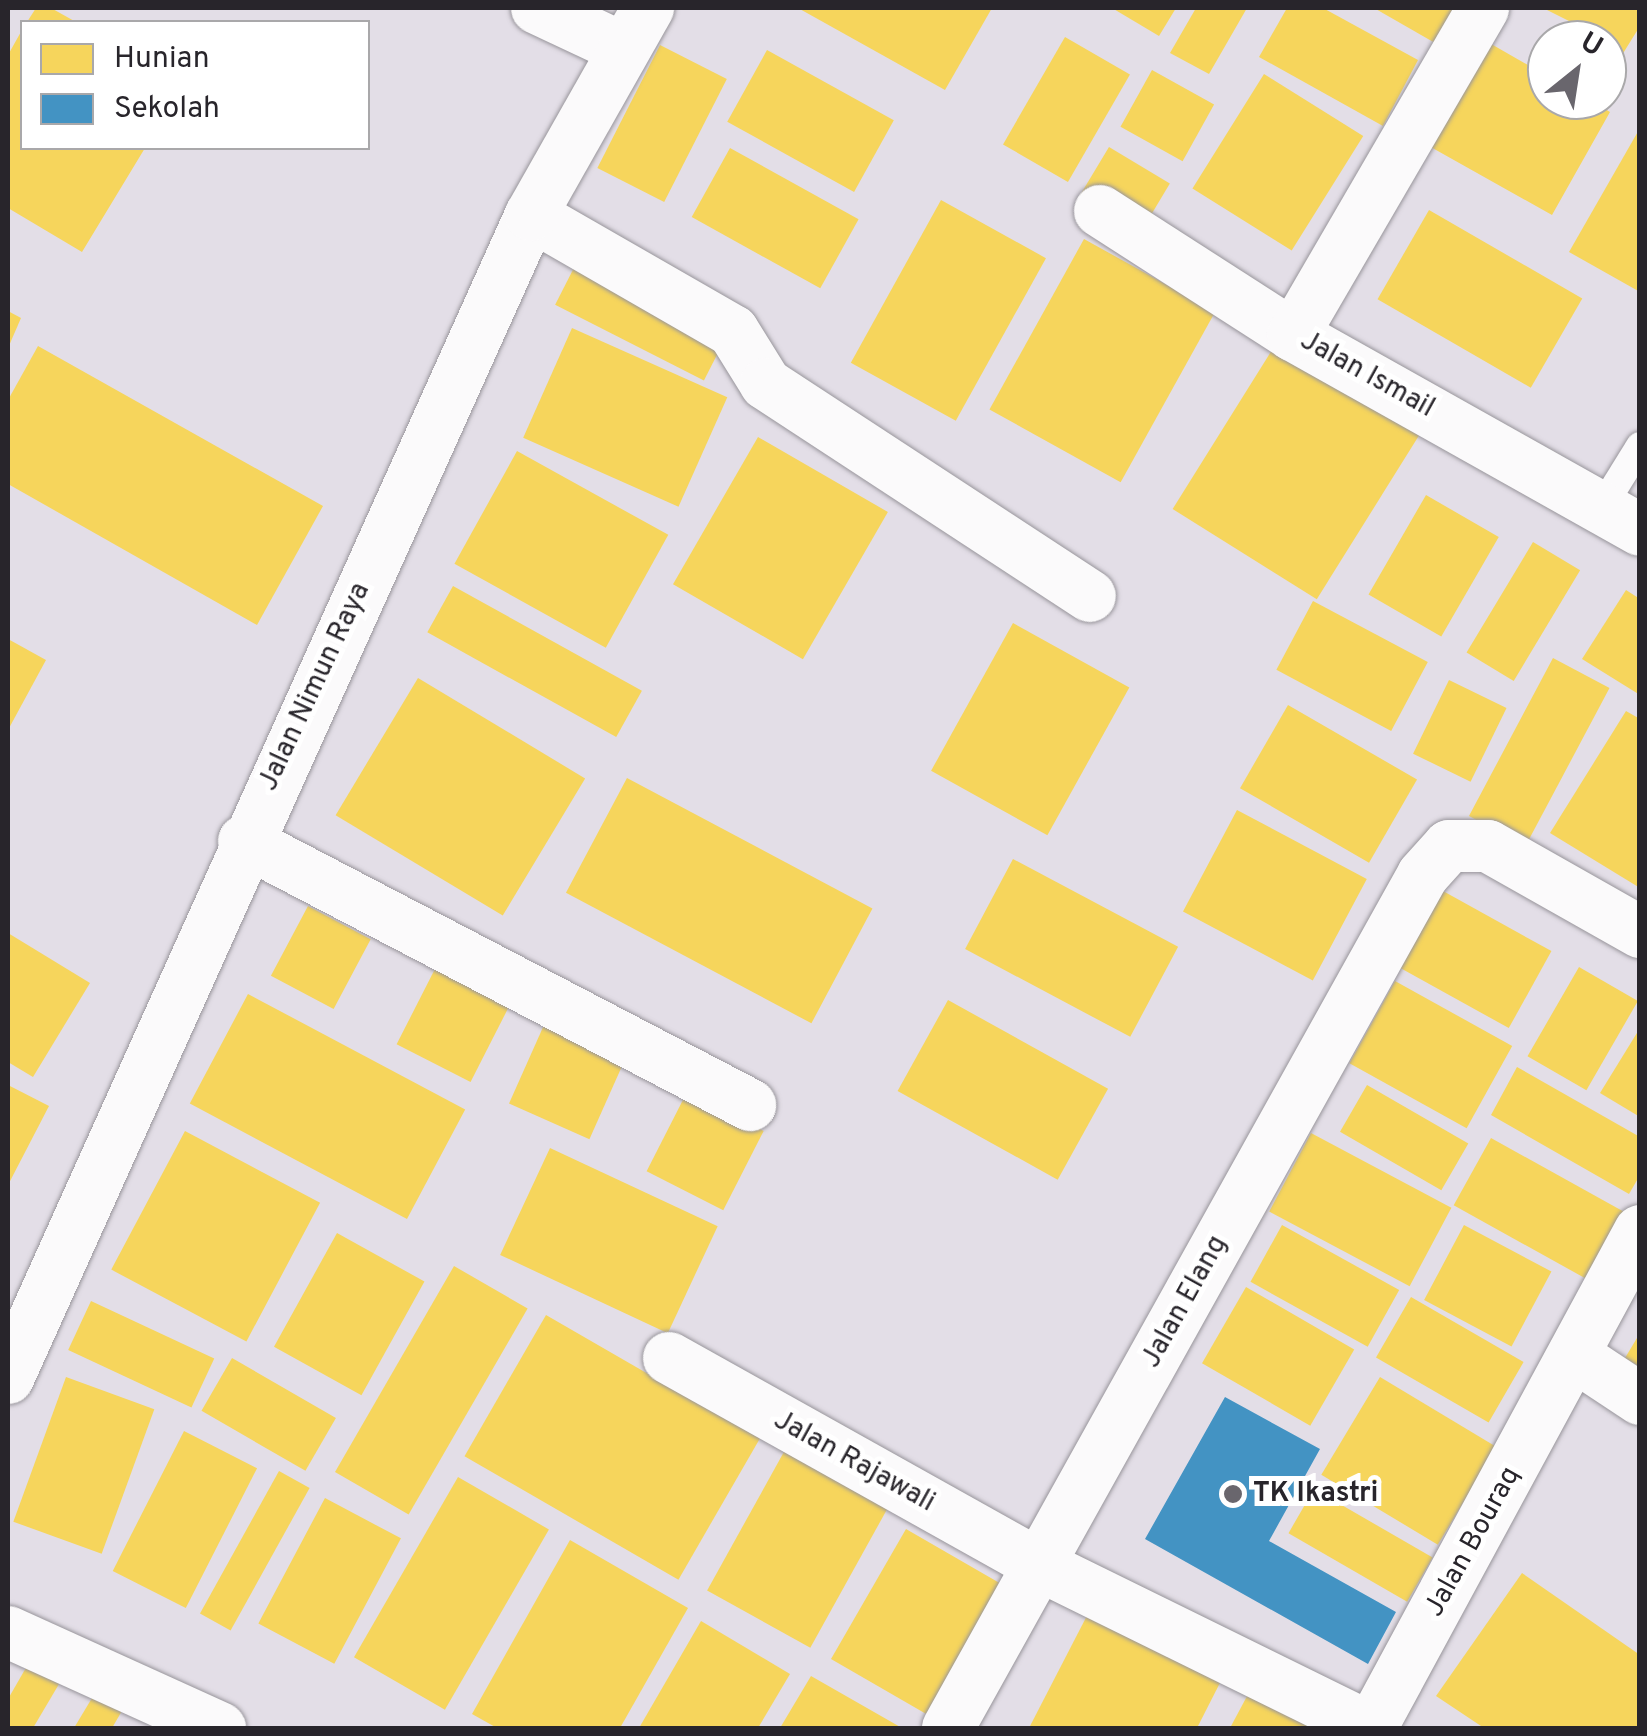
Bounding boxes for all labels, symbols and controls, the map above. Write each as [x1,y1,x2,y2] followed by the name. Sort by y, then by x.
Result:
[20,20,370,150] legend
[1527,20,1627,120] north arrow
[1573,25,1609,66] text: U
[114,41,210,78] text: Hunian
[114,91,220,128] text: Sekolah
[1294,324,1440,426] street label: Jalan Ismail
[252,578,378,796] street label: Jalan Nimun Raya
[1135,1230,1235,1374] street label: Jalan Elang
[768,1404,940,1520] street label: Jalan Rajawali
[1418,1461,1528,1623] street label: Jalan Bouraq
[1253,1477,1378,1511] place label: TK Ikastri
[1222,1483,1244,1505] marker: TK Ikastri

